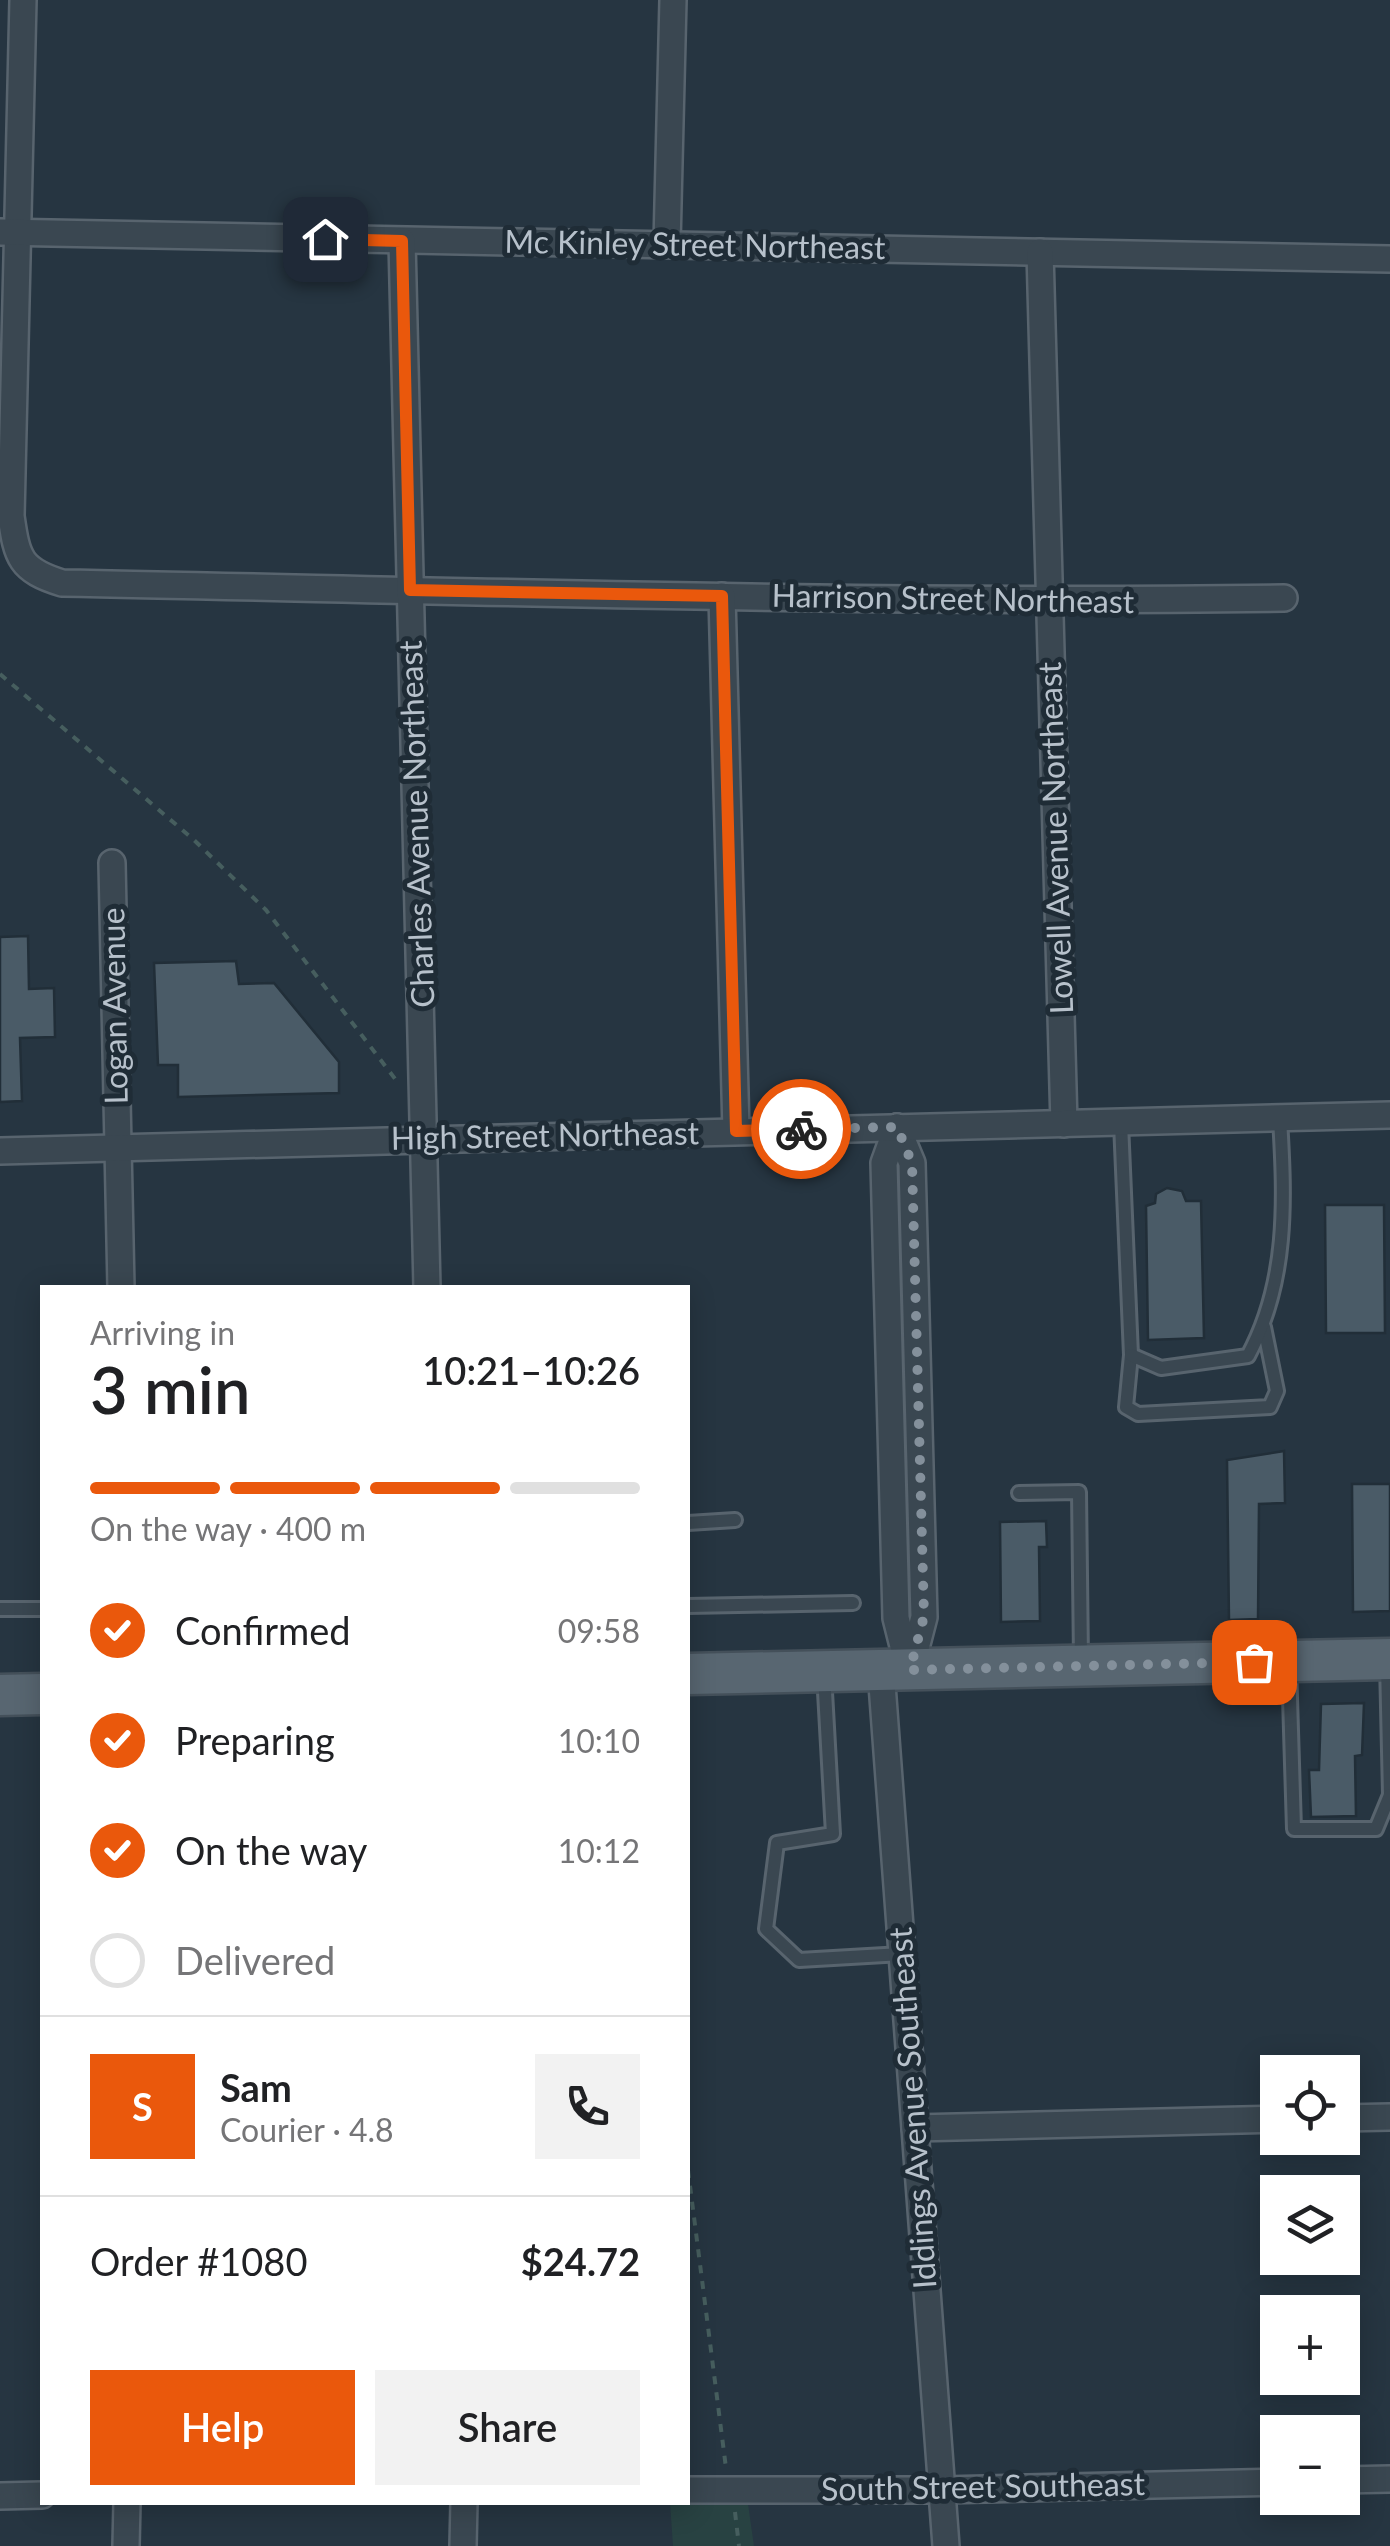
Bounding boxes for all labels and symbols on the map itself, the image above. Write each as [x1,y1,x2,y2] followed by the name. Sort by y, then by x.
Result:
[283,197,368,282] pin
[504,221,886,266] street label: Mc Kinley Street Northeast
[771,575,1135,620] street label: Harrison Street Northeast
[390,639,441,1008] street label: Charles Avenue Northeast
[1029,661,1080,1015] street label: Lowell Avenue Northeast
[92,907,135,1105] street label: Logan Avenue
[751,1079,851,1179] courier
[391,1112,700,1157] street label: High Street Northeast
[1212,1620,1297,1705] pin
[879,1926,944,2290] street label: Iddings Avenue Southeast
[821,2463,1146,2508] street label: South Street Southeast

